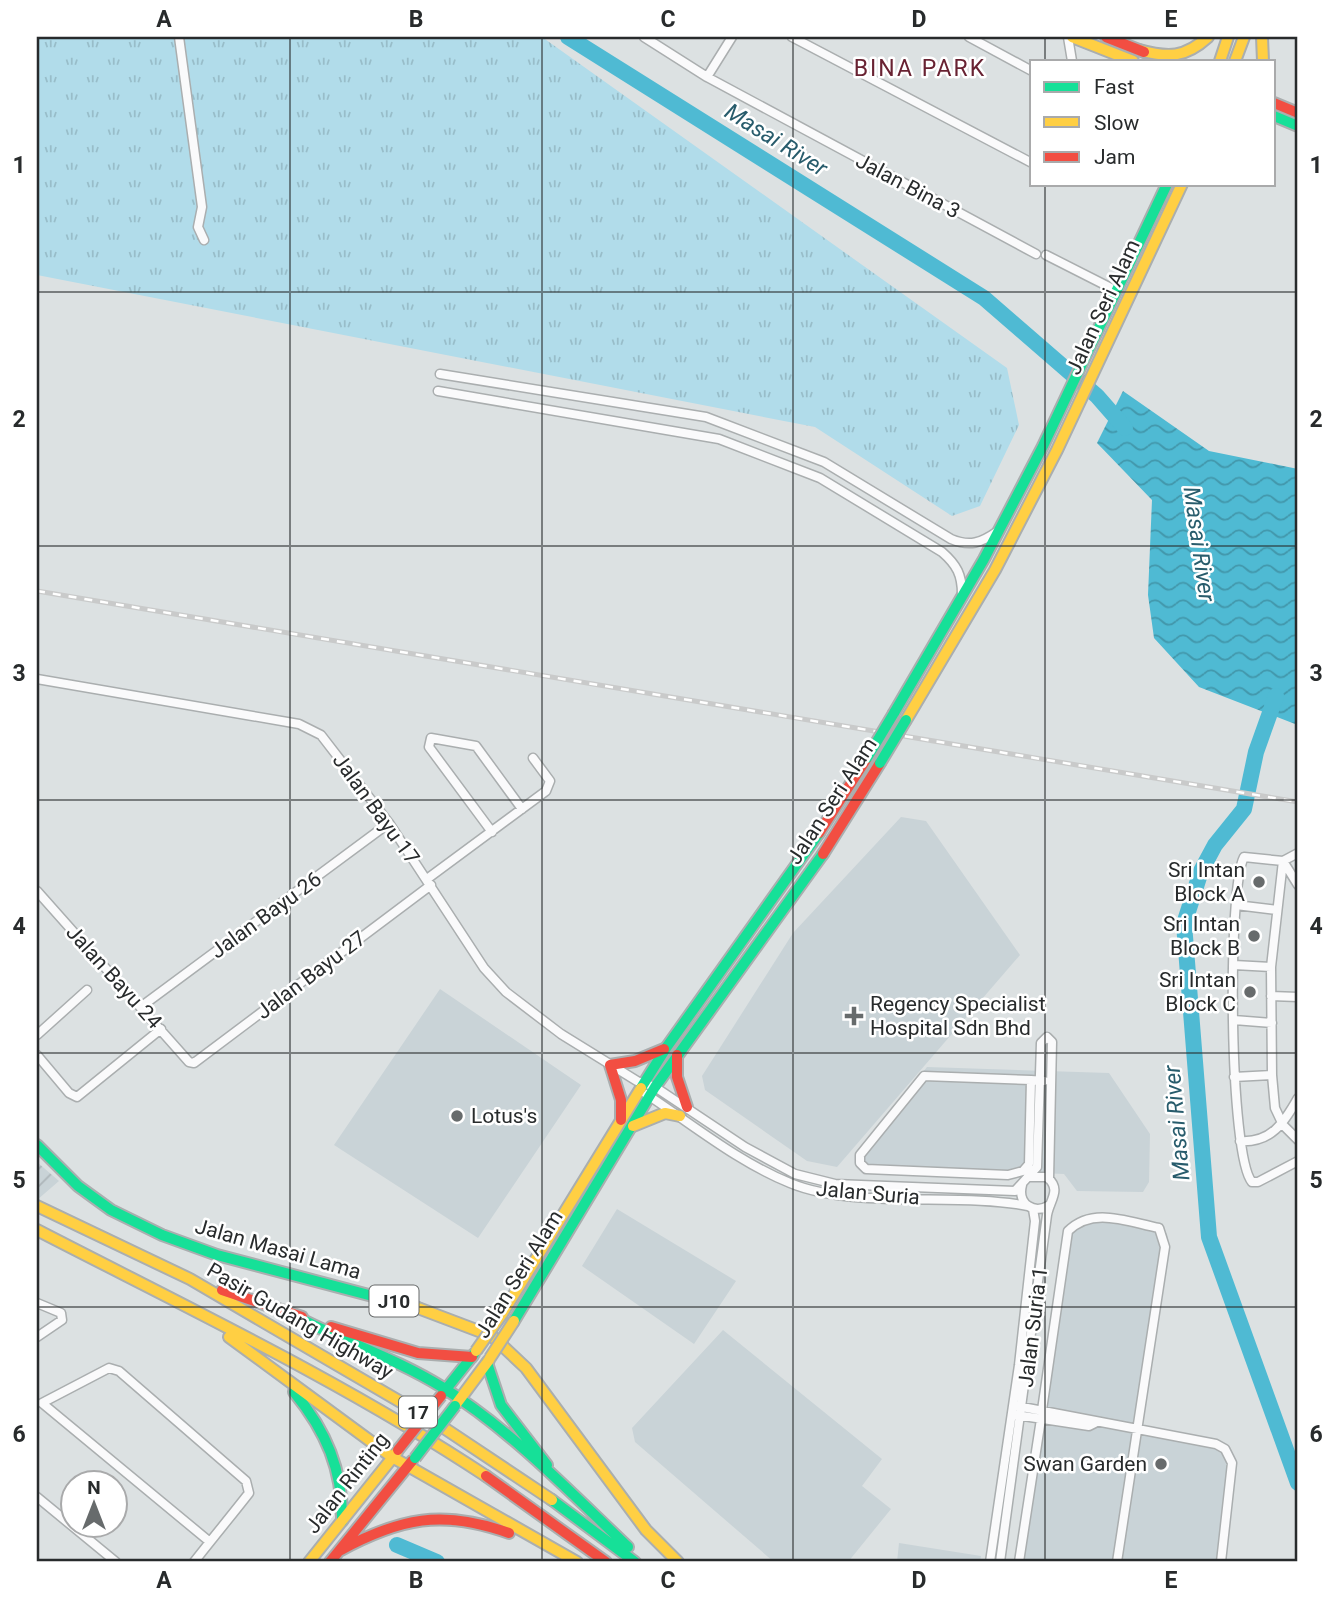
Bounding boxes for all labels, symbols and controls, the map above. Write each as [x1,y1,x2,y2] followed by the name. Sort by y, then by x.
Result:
[156,6,172,33] text: A
[409,6,423,33] text: B
[660,6,676,33] text: C
[912,6,926,33] text: D
[1165,6,1178,33] text: E
[854,55,986,82] district label: BINA PARK
[1030,60,1276,186] legend
[1094,75,1135,99] text: Fast
[720,98,833,183] water label: Masai River
[1094,111,1140,135] text: Slow
[1094,145,1135,169] text: Jam
[852,149,964,223] street label: Jalan Bina 3
[12,152,26,179] text: 1
[1309,152,1323,179] text: 1
[1061,236,1145,378] street label: Jalan Seri Alam
[12,406,26,433] text: 2
[1309,406,1323,433] text: 2
[1178,485,1221,605] water label: Masai River
[12,660,26,687] text: 3
[1309,660,1323,687] text: 3
[782,733,882,869] street label: Jalan Seri Alam
[328,749,424,869] street label: Jalan Bayu 17
[1168,858,1245,906] place label: Sri Intan Block A
[206,867,326,963] street label: Jalan Bayu 26
[1251,874,1267,890] marker: Sri Intan Block A
[1163,912,1240,960] place label: Sri Intan Block B
[12,913,26,940] text: 4
[1309,913,1323,940] text: 4
[61,920,167,1034] street label: Jalan Bayu 24
[251,926,371,1024] street label: Jalan Bayu 27
[1246,928,1262,944] marker: Sri Intan Block B
[1159,968,1236,1016] place label: Sri Intan Block C
[1242,984,1258,1000] marker: Sri Intan Block C
[870,992,1046,1040] place label: Regency Specialist Hospital Sdn Bhd
[844,1006,864,1026] marker: Regency Specialist Hospital Sdn Bhd
[1158,1063,1195,1182] water label: Masai River
[471,1104,537,1128] place label: Lotus's
[449,1108,465,1124] marker: Lotus's
[12,1167,26,1194] text: 5
[1309,1167,1323,1194] text: 5
[815,1177,921,1209] street label: Jalan Suria
[470,1206,568,1342] street label: Jalan Seri Alam
[192,1214,364,1284] street label: Jalan Masai Lama
[203,1258,397,1384] street label: Pasir Gudang Highway
[1014,1265,1052,1389] street label: Jalan Suria 1
[370,1286,418,1316] road number: J10
[399,1396,437,1428] road number: 17
[12,1421,26,1448] text: 6
[1309,1421,1323,1448] text: 6
[300,1428,394,1538] street label: Jalan Rinting
[1023,1452,1147,1476] place label: Swan Garden
[1153,1456,1169,1472] marker: Swan Garden
[60,1470,130,1540] north arrow
[87,1476,101,1499] text: N
[156,1567,172,1594] text: A
[409,1567,423,1594] text: B
[660,1567,676,1594] text: C
[912,1567,926,1594] text: D
[1165,1567,1178,1594] text: E

